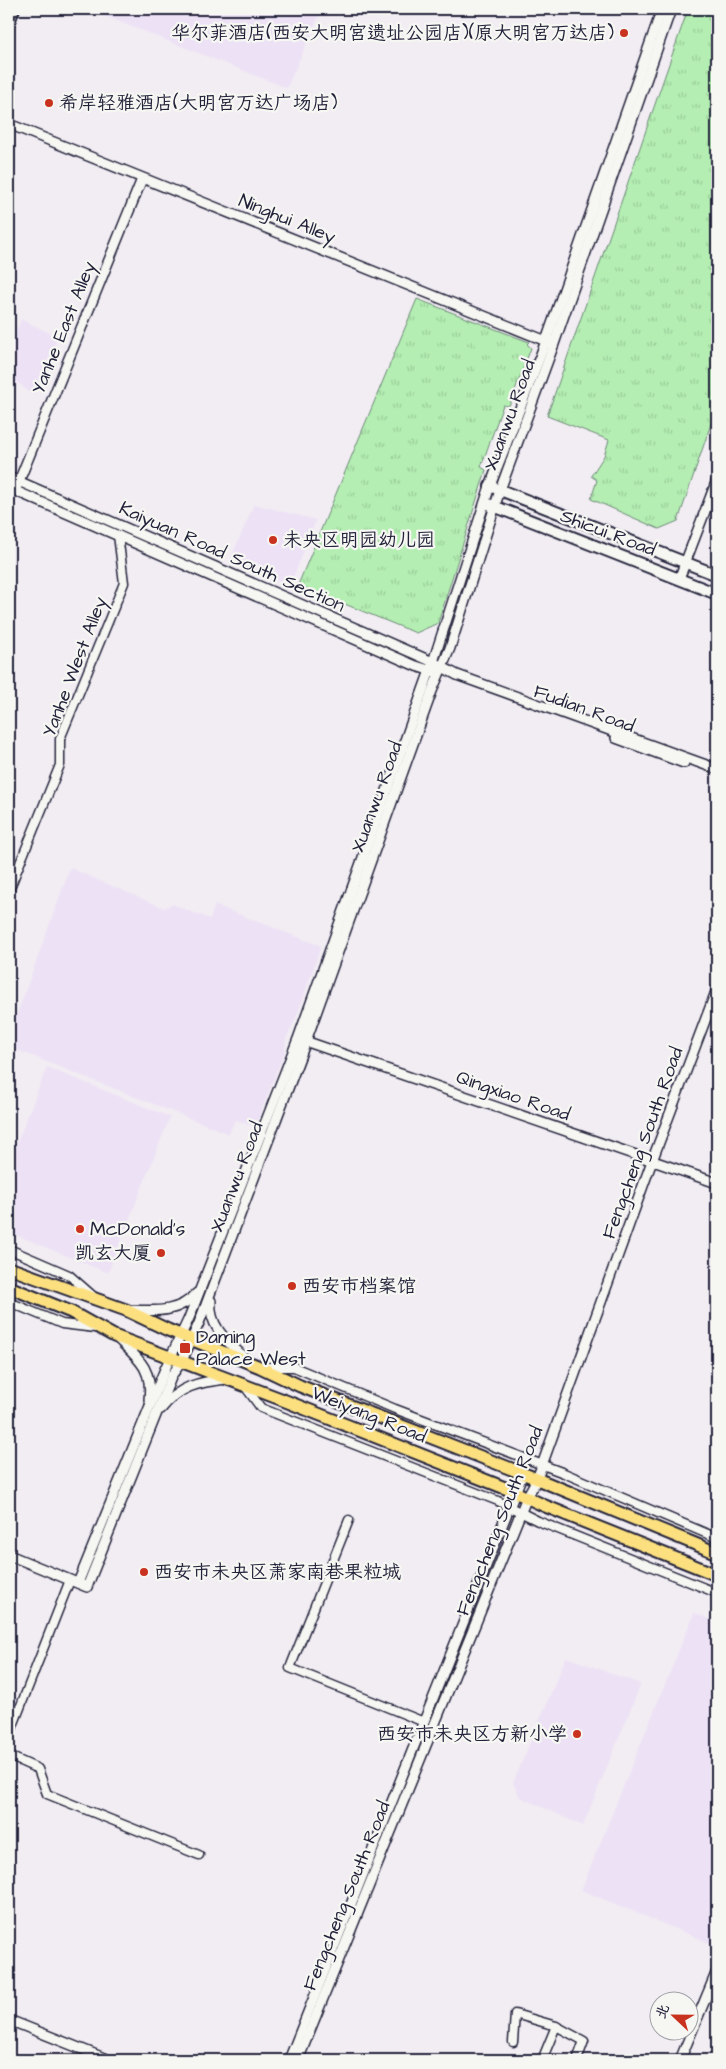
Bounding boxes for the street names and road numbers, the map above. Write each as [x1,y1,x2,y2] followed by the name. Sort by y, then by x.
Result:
[234,187,340,252] street label: Ninghui Alley
[25,257,104,399] street label: Yanhe East Alley
[477,355,543,474] street label: Xuanwu Road
[114,495,349,620] street label: Kaiyuan Road South Section
[556,502,660,564] street label: Shicui Road
[36,592,115,741] street label: Yanhe West Alley
[530,678,639,740] street label: Fudian Road
[344,737,410,856] street label: Xuanwu Road
[596,1043,691,1243] street label: Fengcheng South Road
[452,1064,574,1129] street label: Qingxiao Road
[204,1118,271,1236] street label: Xuanwu Road
[307,1380,431,1451] street label: Weiyang Road
[450,1422,551,1620] street label: Fengcheng South Road
[297,1797,398,1995] street label: Fengcheng South Road

